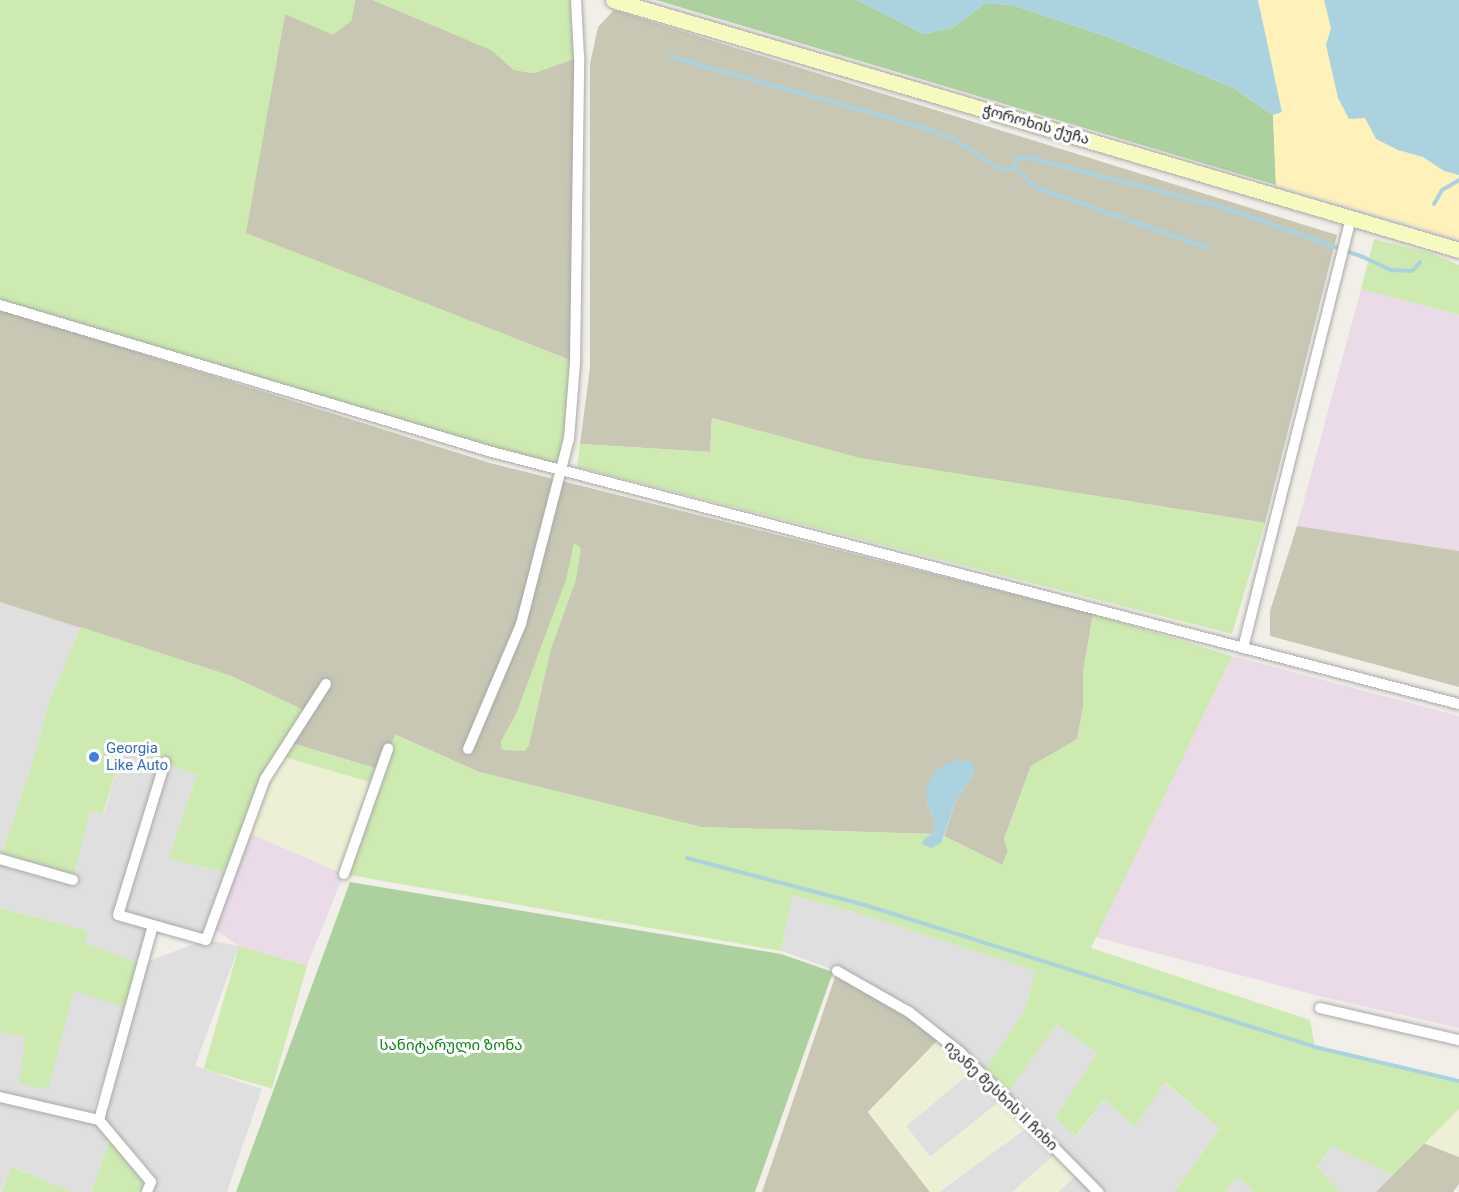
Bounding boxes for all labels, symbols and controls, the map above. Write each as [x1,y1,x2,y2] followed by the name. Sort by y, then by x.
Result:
[981,101,1091,149] street label: ჭოროხის ქუჩა
[106,739,168,774] place label: Georgia Like Auto
[87,750,101,764] marker: Georgia Like Auto
[379,1037,523,1055] park label: სანიტარული ზონა
[941,1037,1061,1155] street label: ივანე მესხის II ჩიხი

